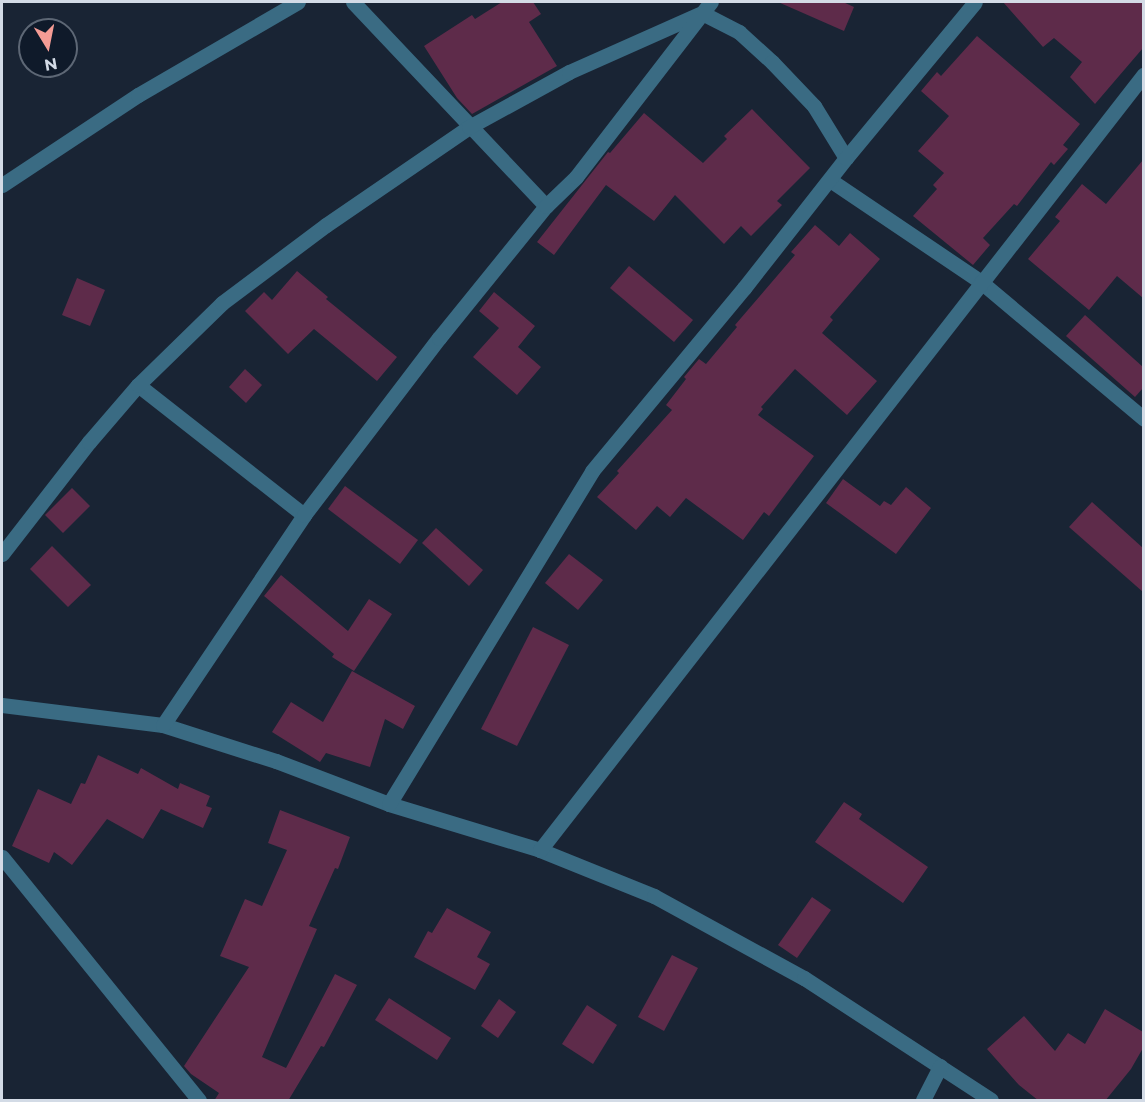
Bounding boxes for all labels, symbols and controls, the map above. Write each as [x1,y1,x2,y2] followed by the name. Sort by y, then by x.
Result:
[18,18,78,78] north arrow
[43,54,59,75] text: N

